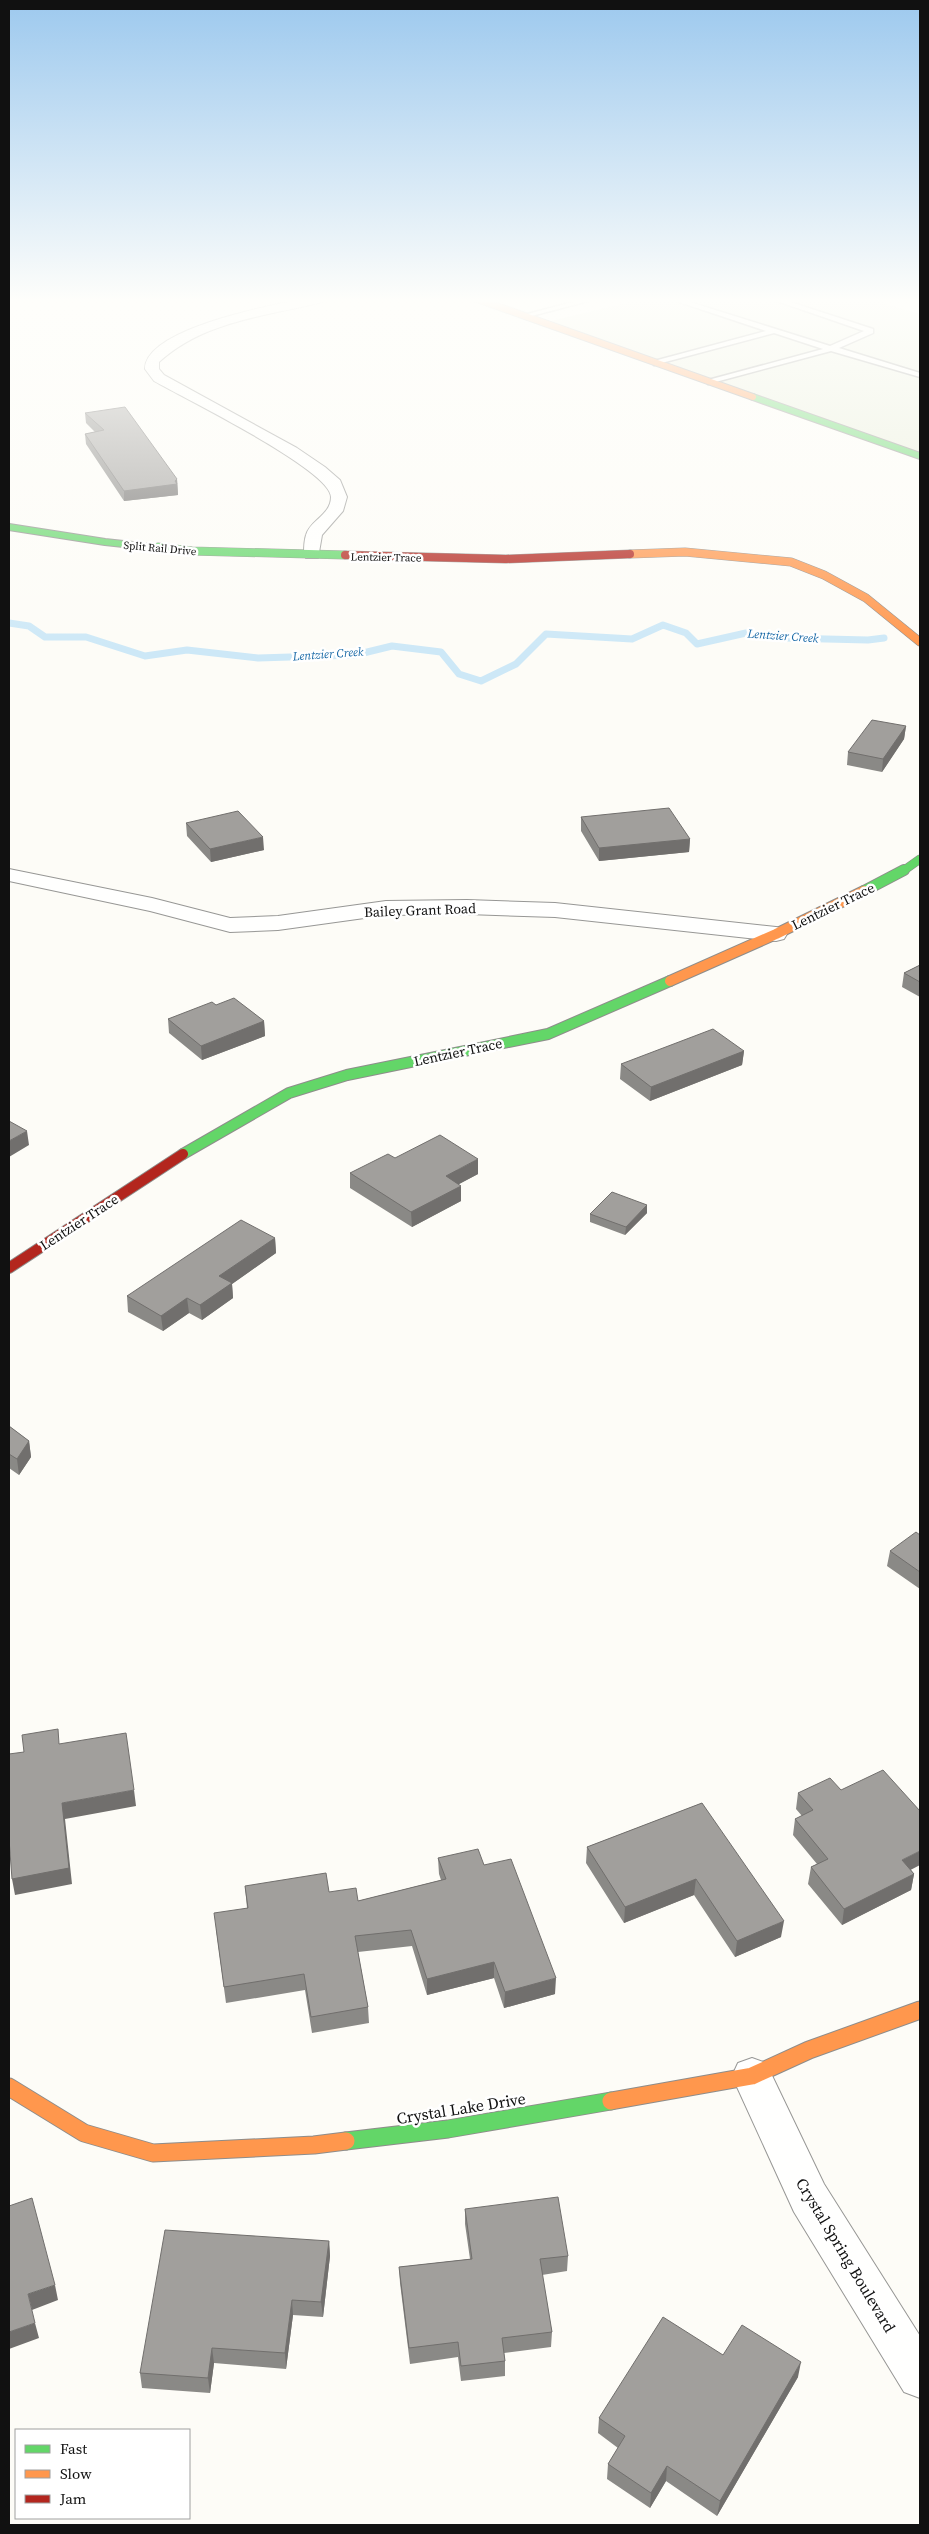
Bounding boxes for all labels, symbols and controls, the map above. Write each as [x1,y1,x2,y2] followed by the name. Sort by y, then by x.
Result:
[123,538,197,559] street label: Split Rail Drive
[351,549,422,566] street label: Lentzier Trace
[746,625,819,646] water label: Lentzier Creek
[291,644,364,665] water label: Lentzier Creek
[788,877,878,935] street label: Lentzier Trace
[364,898,476,922] street label: Bailey Grant Road
[412,1033,504,1071] street label: Lentzier Trace
[36,1189,122,1255] street label: Lentzier Trace
[395,2087,527,2129] street label: Crystal Lake Drive
[791,2174,901,2336] street label: Crystal Spring Boulevard
[15,2429,190,2519] legend
[60,2438,87,2459] text: Fast
[60,2463,92,2484] text: Slow
[59,2488,87,2509] text: Jam

